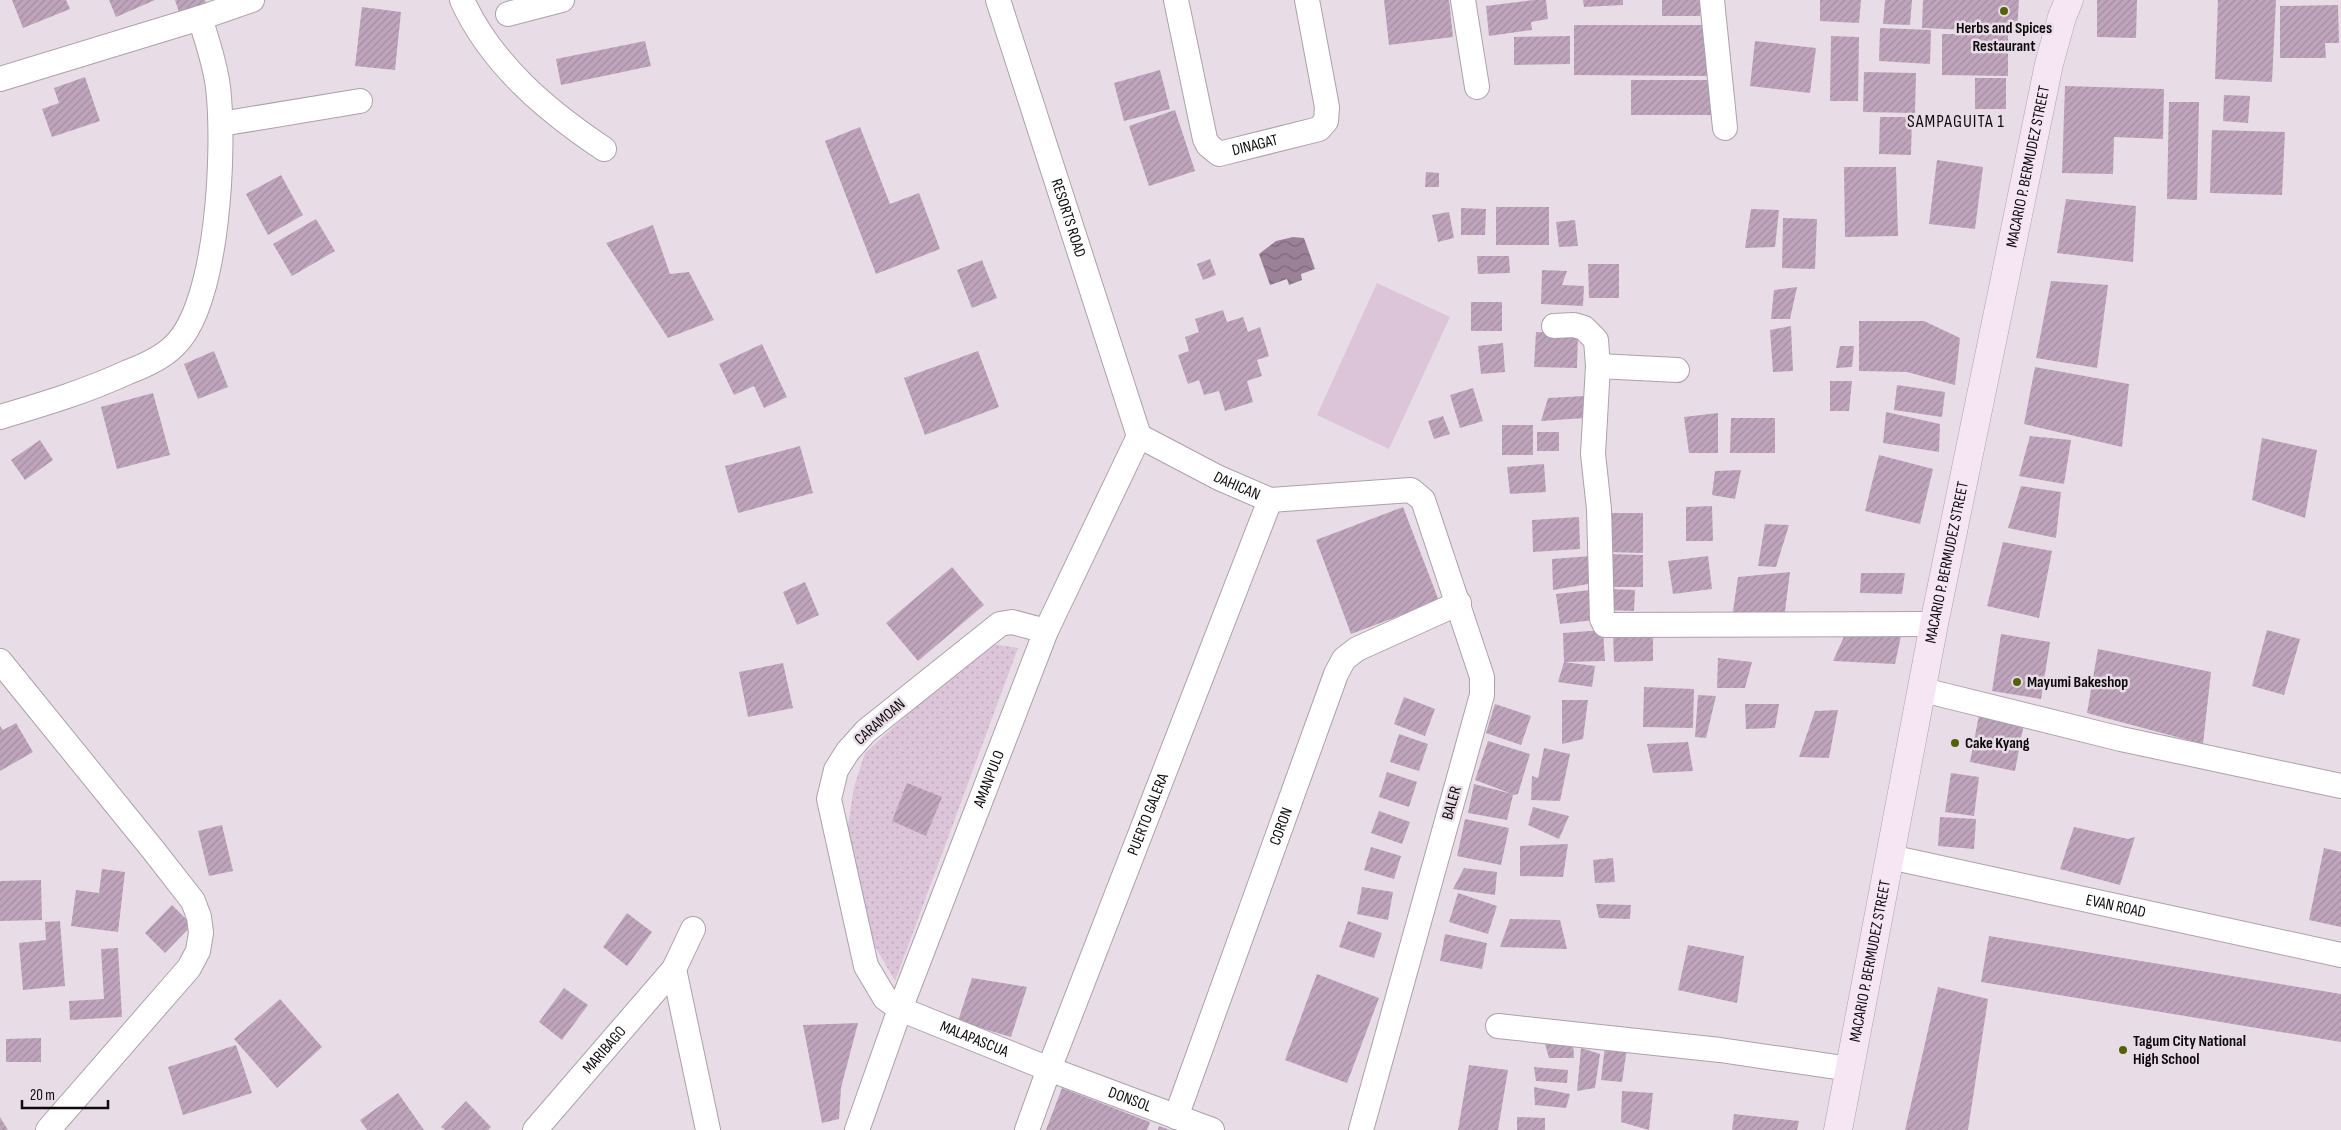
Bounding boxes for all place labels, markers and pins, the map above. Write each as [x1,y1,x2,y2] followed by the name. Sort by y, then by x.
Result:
[1998,5,2010,17] marker: Herbs and Spices Restaurant
[1956,19,2052,56] place label: Herbs and Spices Restaurant
[2027,673,2128,692] place label: Mayumi Bakeshop
[2011,676,2023,688] marker: Mayumi Bakeshop
[1965,734,2030,753] place label: Cake Kyang
[1949,737,1961,749] marker: Cake Kyang
[2133,1032,2246,1069] place label: Tagum City National High School
[2117,1044,2129,1056] marker: Tagum City National High School

